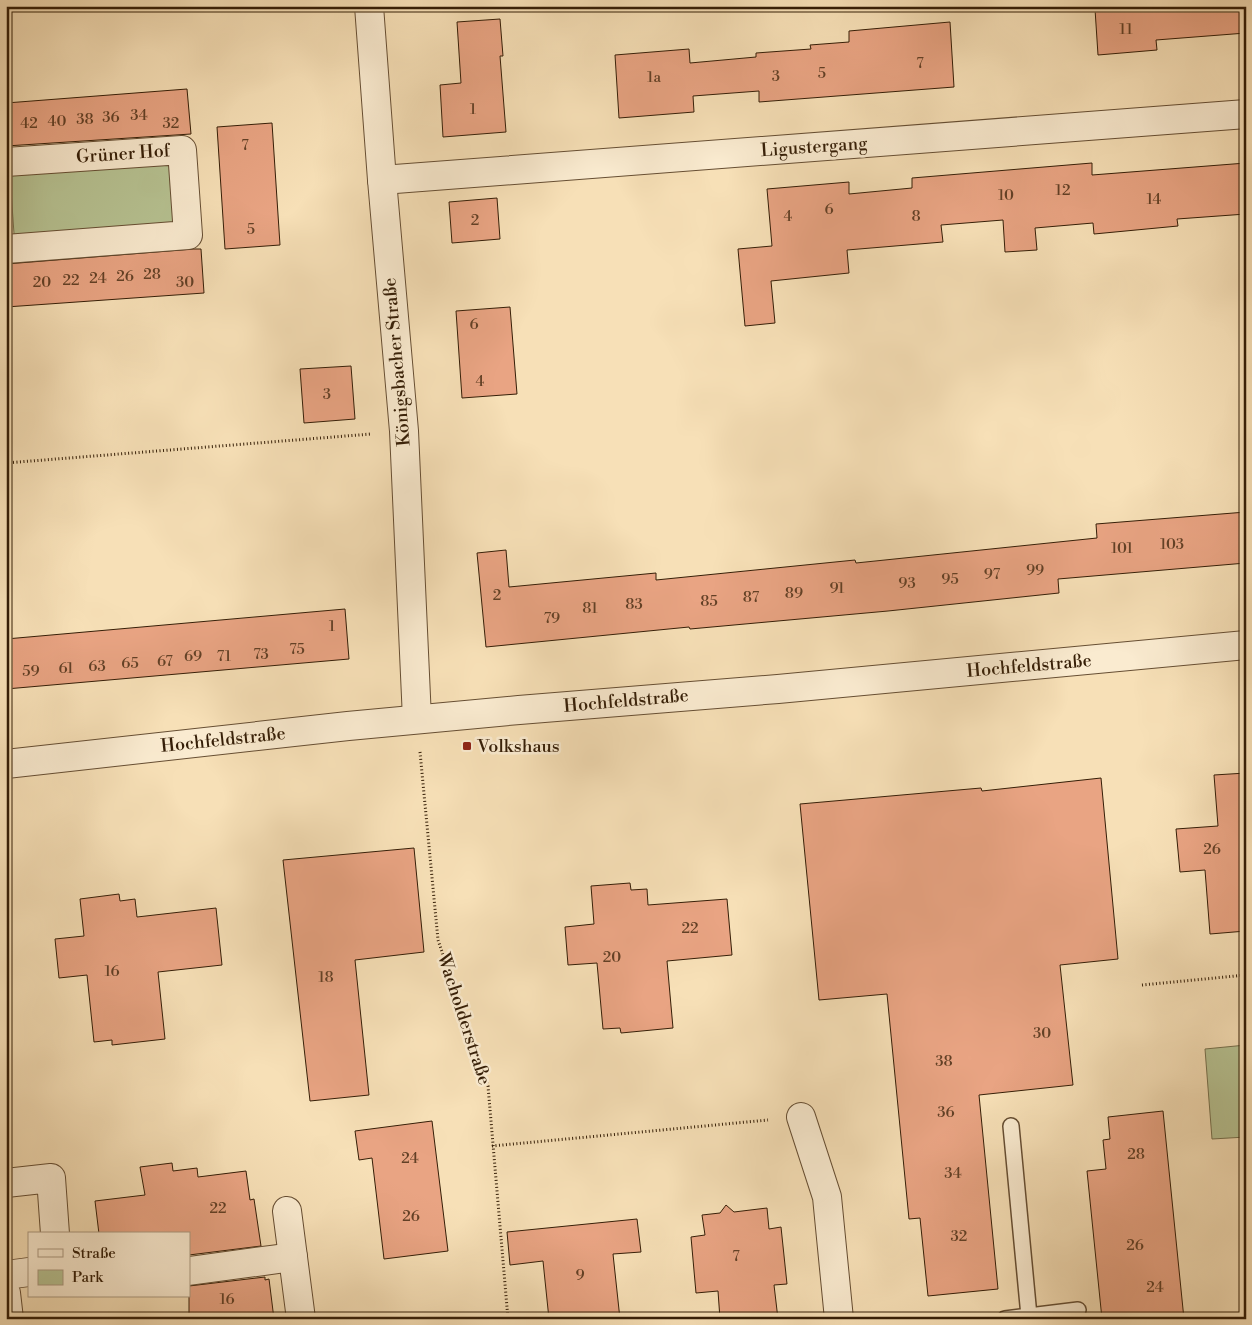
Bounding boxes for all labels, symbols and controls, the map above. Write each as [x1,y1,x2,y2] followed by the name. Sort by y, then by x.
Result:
[1119,20,1133,39] house number: 11
[916,54,924,73] house number: 7
[818,64,826,83] house number: 5
[772,67,780,86] house number: 3
[647,68,661,87] house number: 1a
[470,100,477,119] house number: 1
[130,106,148,125] house number: 34
[102,108,120,127] house number: 36
[76,110,94,129] house number: 38
[48,112,66,131] house number: 40
[20,114,38,133] house number: 42
[163,114,179,133] house number: 32
[760,132,869,162] street label: Ligustergang
[241,136,249,155] house number: 7
[75,139,172,169] street label: Grüner Hof
[1055,181,1071,200] house number: 12
[998,186,1014,205] house number: 10
[1147,190,1161,209] house number: 14
[824,200,834,219] house number: 6
[784,207,793,226] house number: 4
[911,207,921,226] house number: 8
[471,211,479,230] house number: 2
[247,220,255,239] house number: 5
[143,265,161,284] house number: 28
[116,267,134,286] house number: 26
[89,269,107,288] house number: 24
[62,271,80,290] house number: 22
[33,273,51,292] house number: 20
[176,273,194,292] house number: 30
[378,277,416,447] street label: Königsbacher Straße
[469,315,479,334] house number: 6
[476,372,485,391] house number: 4
[323,385,331,404] house number: 3
[1160,535,1184,554] house number: 103
[1111,539,1133,558] house number: 101
[1026,561,1044,580] house number: 99
[984,565,1001,584] house number: 97
[941,570,959,589] house number: 95
[898,574,916,593] house number: 93
[829,579,845,598] house number: 91
[785,584,803,603] house number: 89
[493,586,501,605] house number: 2
[743,588,760,607] house number: 87
[700,592,718,611] house number: 85
[625,595,643,614] house number: 83
[582,599,598,618] house number: 81
[544,609,560,628] house number: 79
[329,617,336,636] house number: 1
[289,640,305,659] house number: 75
[253,645,269,664] house number: 73
[184,647,202,666] house number: 69
[217,647,232,666] house number: 71
[966,649,1092,683] street label: Hochfeldstraße
[157,652,173,671] house number: 67
[121,654,139,673] house number: 65
[88,657,106,676] house number: 63
[58,659,74,678] house number: 61
[22,662,40,681] house number: 59
[563,684,689,718] street label: Hochfeldstraße
[159,722,287,758] street label: Hochfeldstraße
[476,735,560,758] place label: Volkshaus
[461,740,473,752] marker: Volkshaus
[1203,840,1221,859] house number: 26
[681,919,699,938] house number: 22
[603,948,621,967] house number: 20
[432,949,496,1088] street label: Wacholderstraße
[104,962,120,981] house number: 16
[318,968,334,987] house number: 18
[1033,1024,1051,1043] house number: 30
[935,1052,953,1071] house number: 38
[937,1103,955,1122] house number: 36
[1127,1145,1145,1164] house number: 28
[401,1149,419,1168] house number: 24
[944,1164,962,1183] house number: 34
[209,1199,227,1218] house number: 22
[402,1207,420,1226] house number: 26
[951,1227,967,1246] house number: 32
[28,1232,190,1298] legend
[1126,1236,1144,1255] house number: 26
[72,1244,116,1263] text: Straße
[732,1247,740,1266] house number: 7
[575,1266,585,1285] house number: 9
[72,1268,104,1287] text: Park
[1146,1278,1164,1297] house number: 24
[219,1290,235,1309] house number: 16

